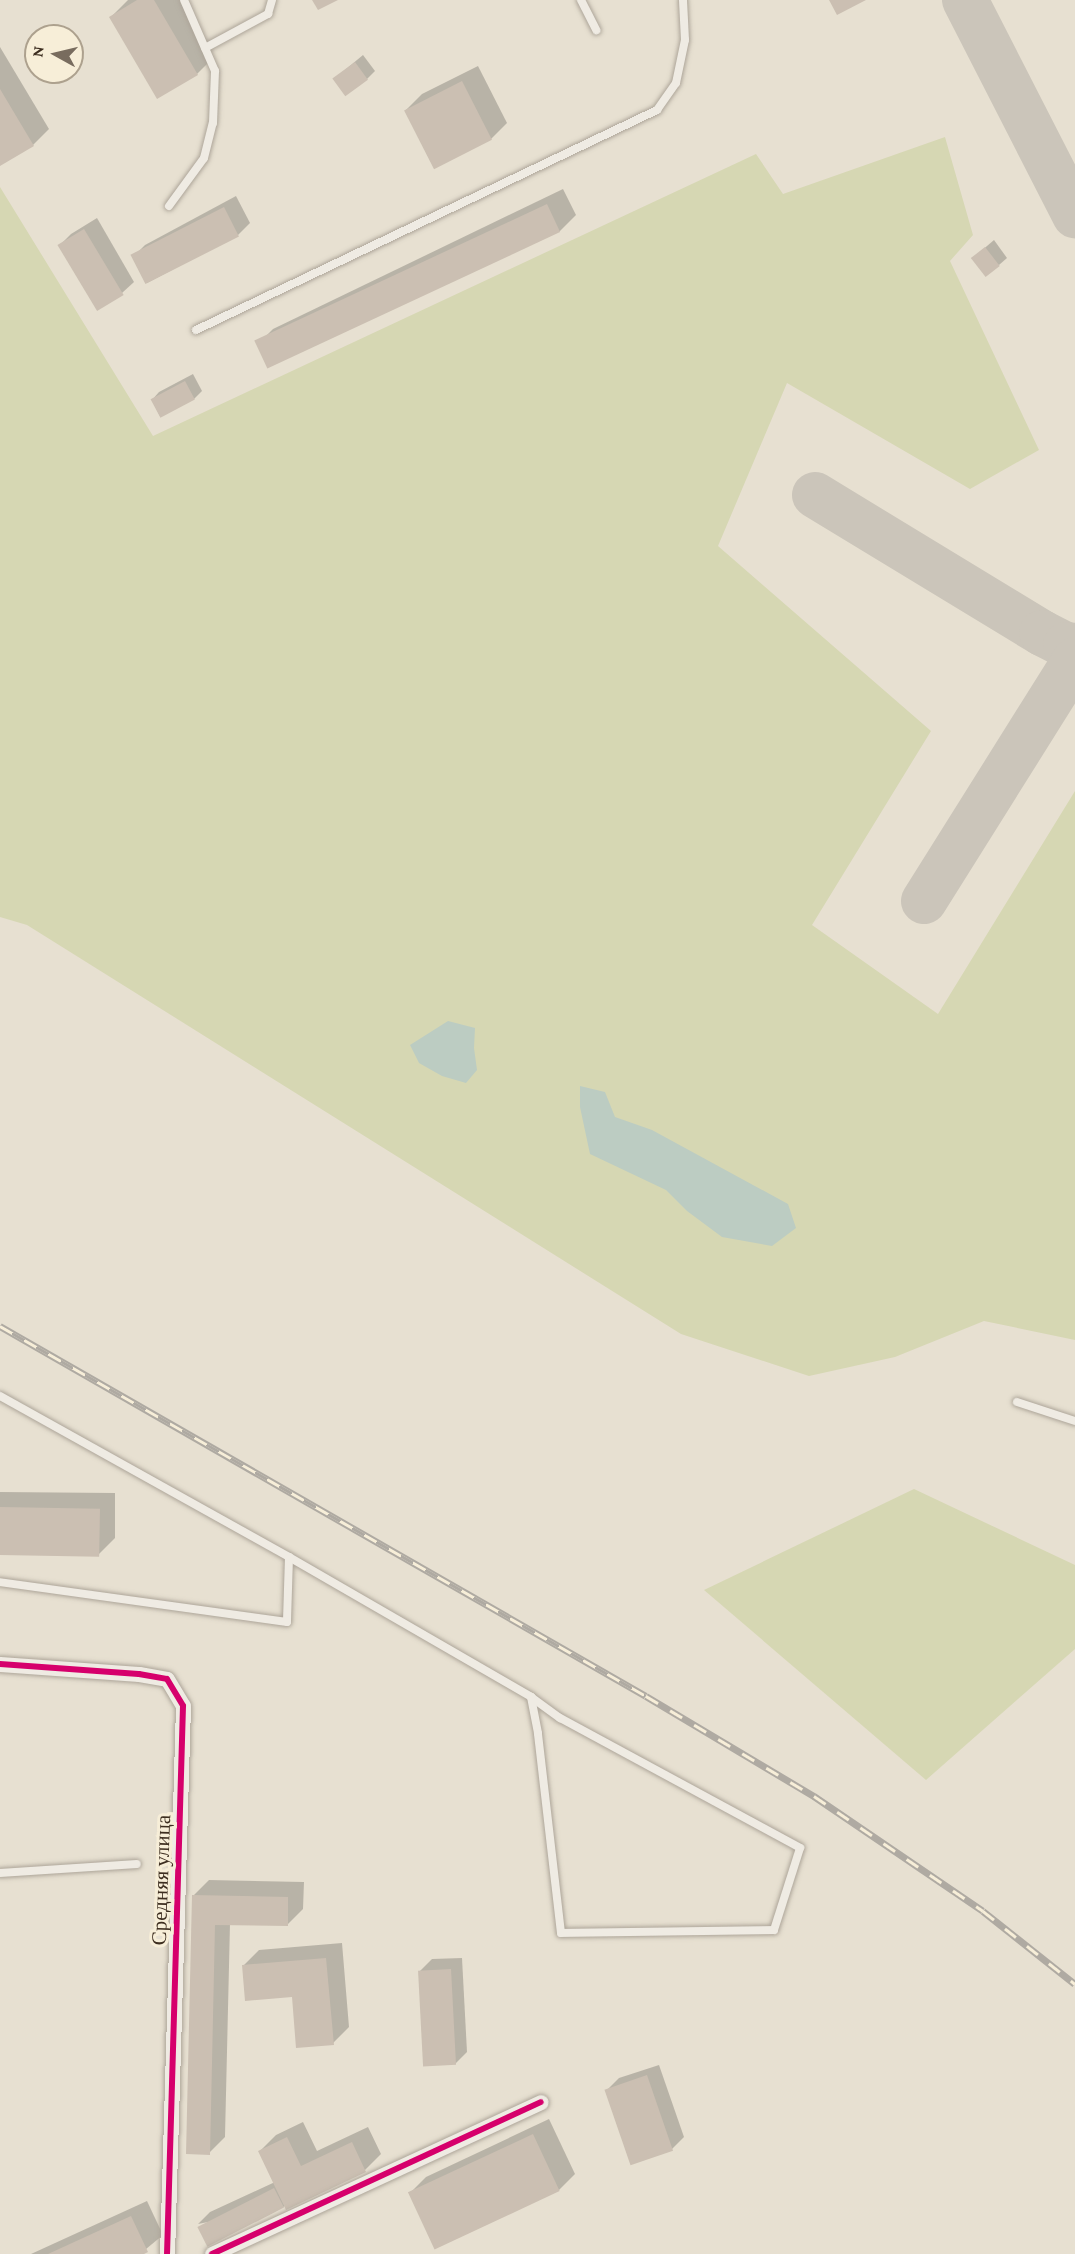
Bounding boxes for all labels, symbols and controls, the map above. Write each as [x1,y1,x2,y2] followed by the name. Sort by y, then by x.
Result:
[24,24,84,84] north arrow
[28,45,47,58] text: N
[146,1814,176,1946] street label: Средняя улица

